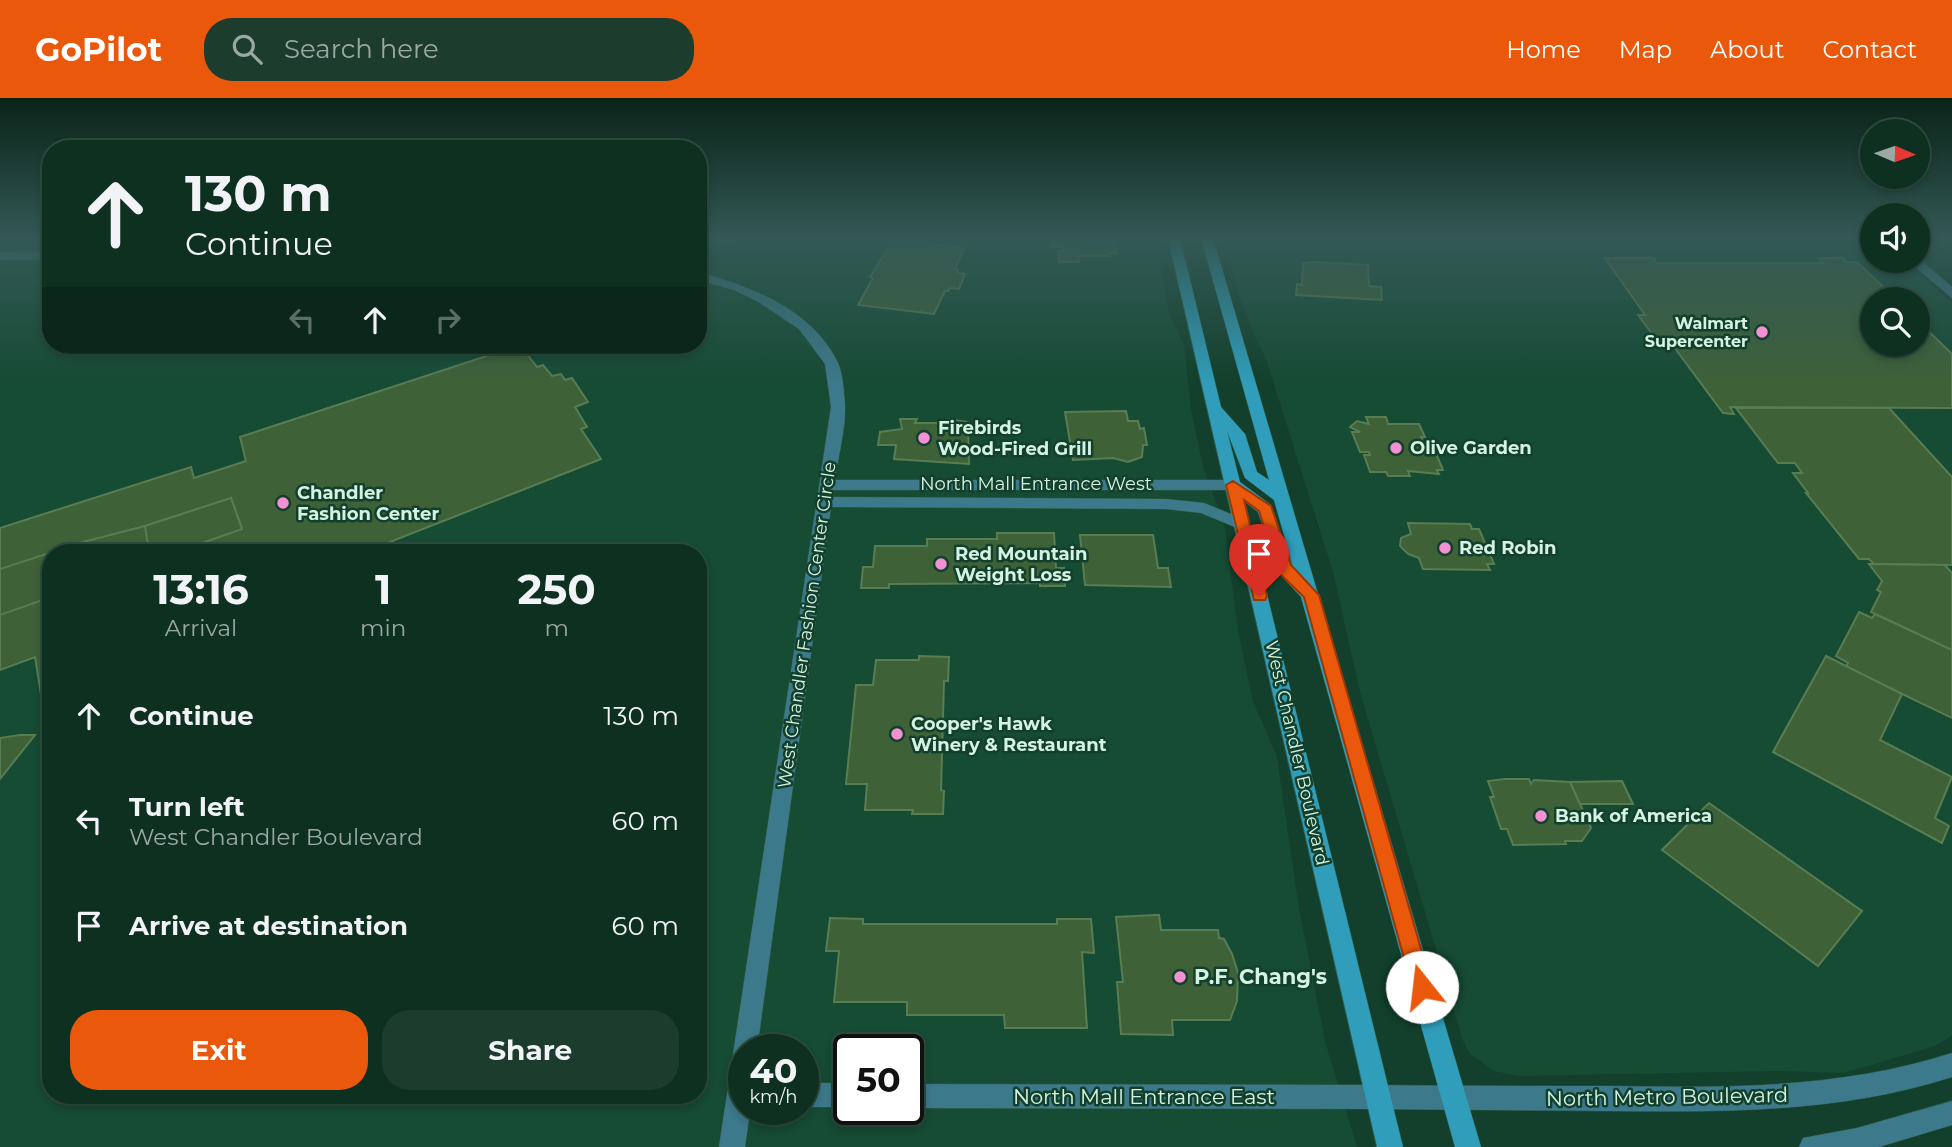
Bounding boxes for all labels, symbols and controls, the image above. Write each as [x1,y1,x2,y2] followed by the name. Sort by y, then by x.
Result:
[204,18,694,81] search box
[35,29,162,69] text: GoPilot
[228,30,266,68] icon: search
[284,33,439,65] text: Search here
[1506,35,1581,64] text: Home
[1619,35,1672,64] text: Map
[1710,35,1784,64] text: About
[1822,35,1917,64] text: Contact
[1860,119,1930,189] north arrow
[1860,119,1930,357] map controls
[185,164,332,223] text: 130 m
[70,168,161,259] icon: ahead
[1860,203,1930,273] button: sound
[185,224,333,263] text: Continue
[1860,287,1930,357] button: search
[283,301,321,339] icon: left
[356,301,394,339] icon: ahead
[429,301,467,339] icon: right
[1645,314,1748,351] place label: Walmart Supercenter
[1754,324,1770,340] marker: Walmart Supercenter
[938,417,1092,460] place label: Firebirds Wood-Fired Grill
[916,430,932,446] marker: Firebirds Wood-Fired Grill
[1410,437,1532,459] place label: Olive Garden
[1388,440,1404,456] marker: Olive Garden
[773,460,841,790] street label: West Chandler Fashion Center Circle
[920,473,1152,495] street label: North Mall Entrance West
[297,482,439,525] place label: Chandler Fashion Center
[275,495,291,511] marker: Chandler Fashion Center
[1229,524,1289,596] pin
[1240,535,1278,573] icon: arrive
[1459,537,1556,559] place label: Red Robin
[1437,540,1453,556] marker: Red Robin
[955,543,1087,586] place label: Red Mountain Weight Loss
[933,556,949,572] marker: Red Mountain Weight Loss
[153,563,249,615] text: 13:16
[375,563,391,615] text: 1
[517,563,596,615] text: 250
[165,614,237,642] text: Arrival
[360,614,406,642] text: min
[544,614,569,642] text: m
[1260,638,1334,868] street label: West Chandler Boulevard
[70,697,108,735] icon: ahead
[129,700,254,732] text: Continue
[603,700,679,732] text: 130 m
[911,713,1107,756] place label: Cooper's Hawk Winery & Restaurant
[889,726,905,742] marker: Cooper's Hawk Winery & Restaurant
[129,791,245,823] text: Turn left
[70,802,108,840] icon: left
[612,805,679,837] text: 60 m
[1555,805,1712,827] place label: Bank of America
[1533,808,1549,824] marker: Bank of America
[129,823,423,851] text: West Chandler Boulevard
[70,907,108,945] icon: arrive
[129,910,408,942] text: Arrive at destination
[612,910,679,942] text: 60 m
[1385,950,1459,1024] position arrow
[1194,964,1327,989] place label: P.F. Chang's
[1172,969,1188,985] marker: P.F. Chang's
[70,1010,368,1090] button: Exit
[382,1010,679,1090] button: Share
[833,1034,924,1125] speed limit sign: 50
[750,1049,797,1092] text: 40
[1546,1082,1788,1111] street label: North Metro Boulevard
[1013,1084,1275,1109] street label: North Mall Entrance East
[749,1086,798,1108] text: km/h

